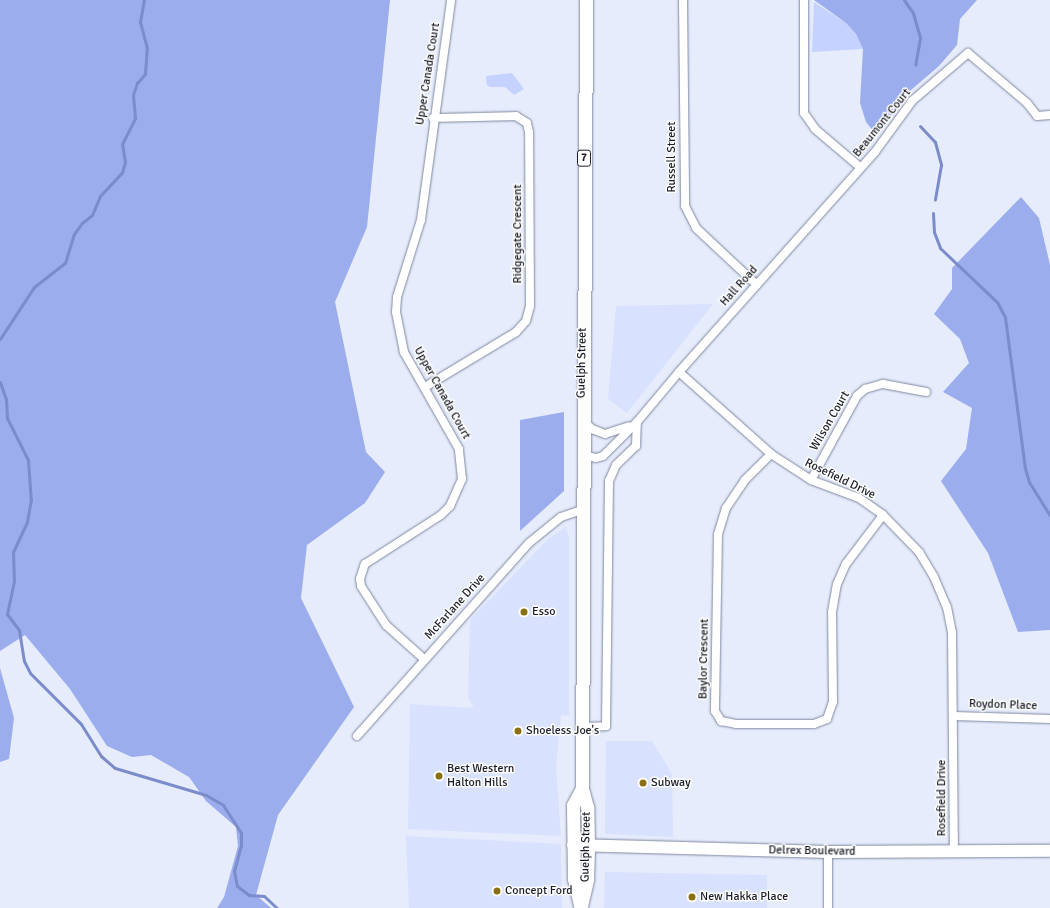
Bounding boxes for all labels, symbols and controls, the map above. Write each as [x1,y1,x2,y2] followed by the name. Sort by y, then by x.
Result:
[413,22,443,126] street label: Upper Canada Court
[850,86,914,160] street label: Beaumont Court
[665,122,679,192] street label: Russell Street
[577,149,591,167] road number: 7
[511,184,525,284] street label: Ridgegate Crescent
[717,263,761,309] street label: Hall Road
[574,328,590,398] street label: Guelph Street
[411,344,473,442] street label: Upper Canada Court
[807,389,853,453] street label: Wilson Court
[802,456,878,502] street label: Rosefield Drive
[422,571,488,643] street label: McFarlane Drive
[532,605,556,619] place label: Esso
[519,607,529,617] marker: Esso
[696,619,712,699] street label: Baylor Crescent
[969,697,1037,713] street label: Roydon Place
[526,724,599,738] place label: Shoeless Joe's
[513,726,523,736] marker: Shoeless Joe's
[935,760,949,836] street label: Rosefield Drive
[447,762,514,790] place label: Best Western Halton Hills
[434,771,444,781] marker: Best Western Halton Hills
[651,776,691,790] place label: Subway
[638,778,648,788] marker: Subway
[578,812,594,882] street label: Guelph Street
[768,843,856,859] street label: Delrex Boulevard
[505,884,573,898] place label: Concept Ford
[492,886,502,896] marker: Concept Ford
[700,890,788,904] place label: New Hakka Place
[687,892,697,902] marker: New Hakka Place

